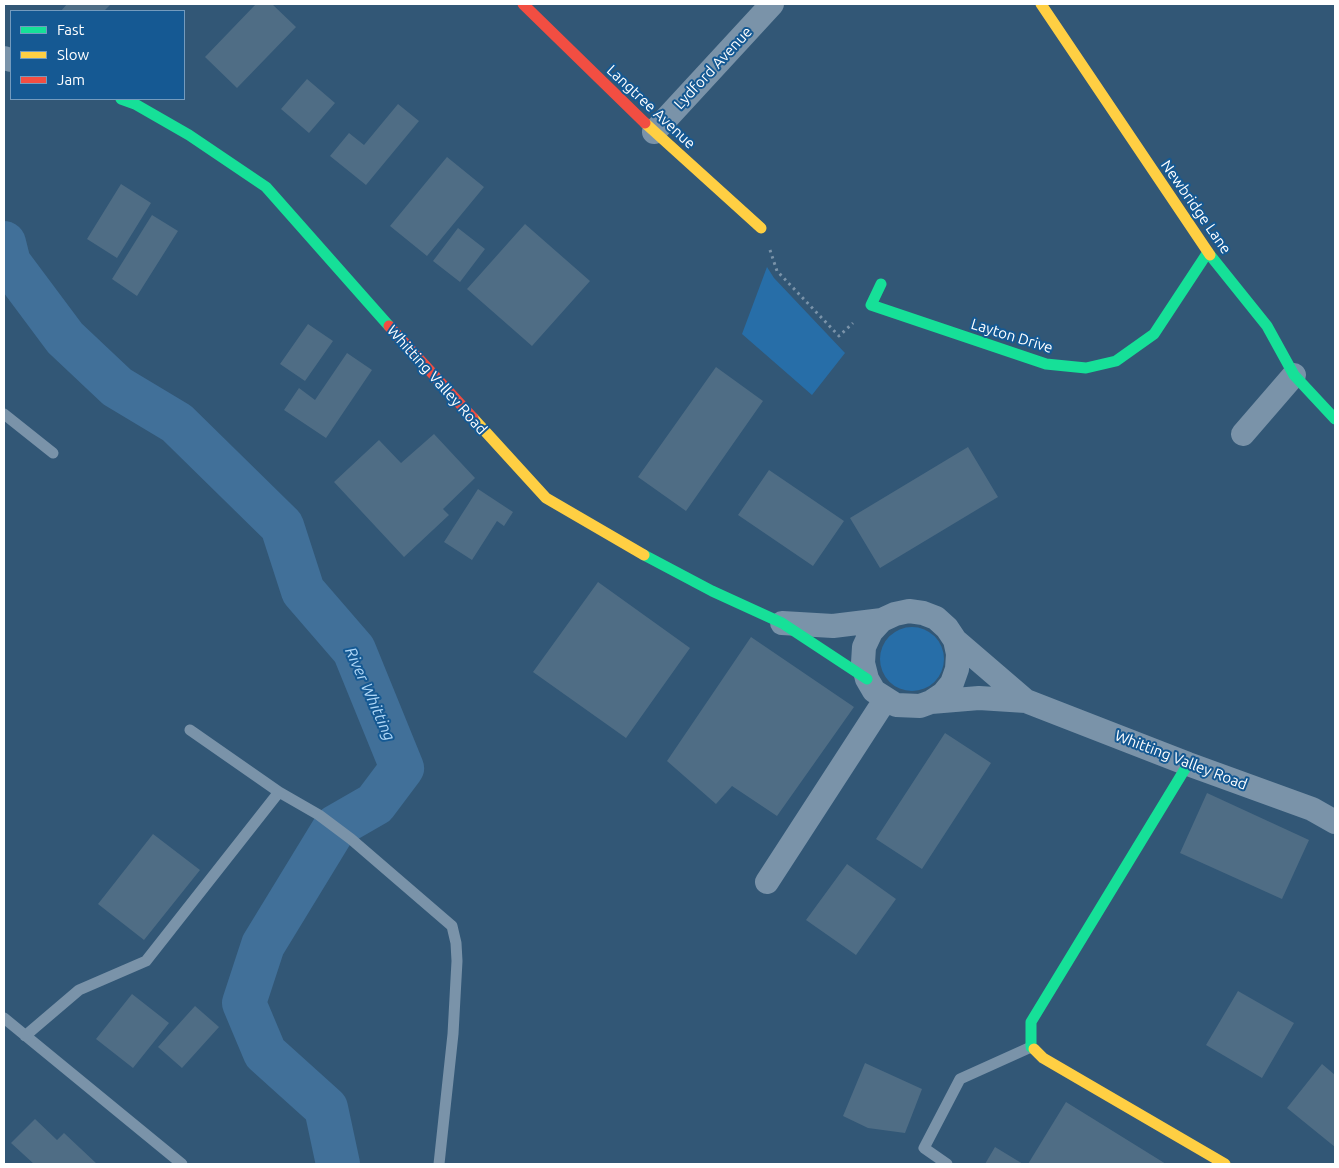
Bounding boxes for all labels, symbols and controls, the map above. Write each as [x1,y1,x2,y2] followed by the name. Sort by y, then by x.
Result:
[10,10,185,100] legend
[57,21,84,38] text: Fast
[670,23,756,113] street label: Lydford Avenue
[57,46,89,63] text: Slow
[603,61,699,153] street label: Langtree Avenue
[57,71,85,88] text: Jam
[1157,157,1235,257] street label: Newbridge Lane
[969,315,1055,357] street label: Layton Drive
[383,322,491,438] street label: Whitting Valley Road
[341,644,399,744] water label: River Whitting
[1112,726,1250,794] street label: Whitting Valley Road

